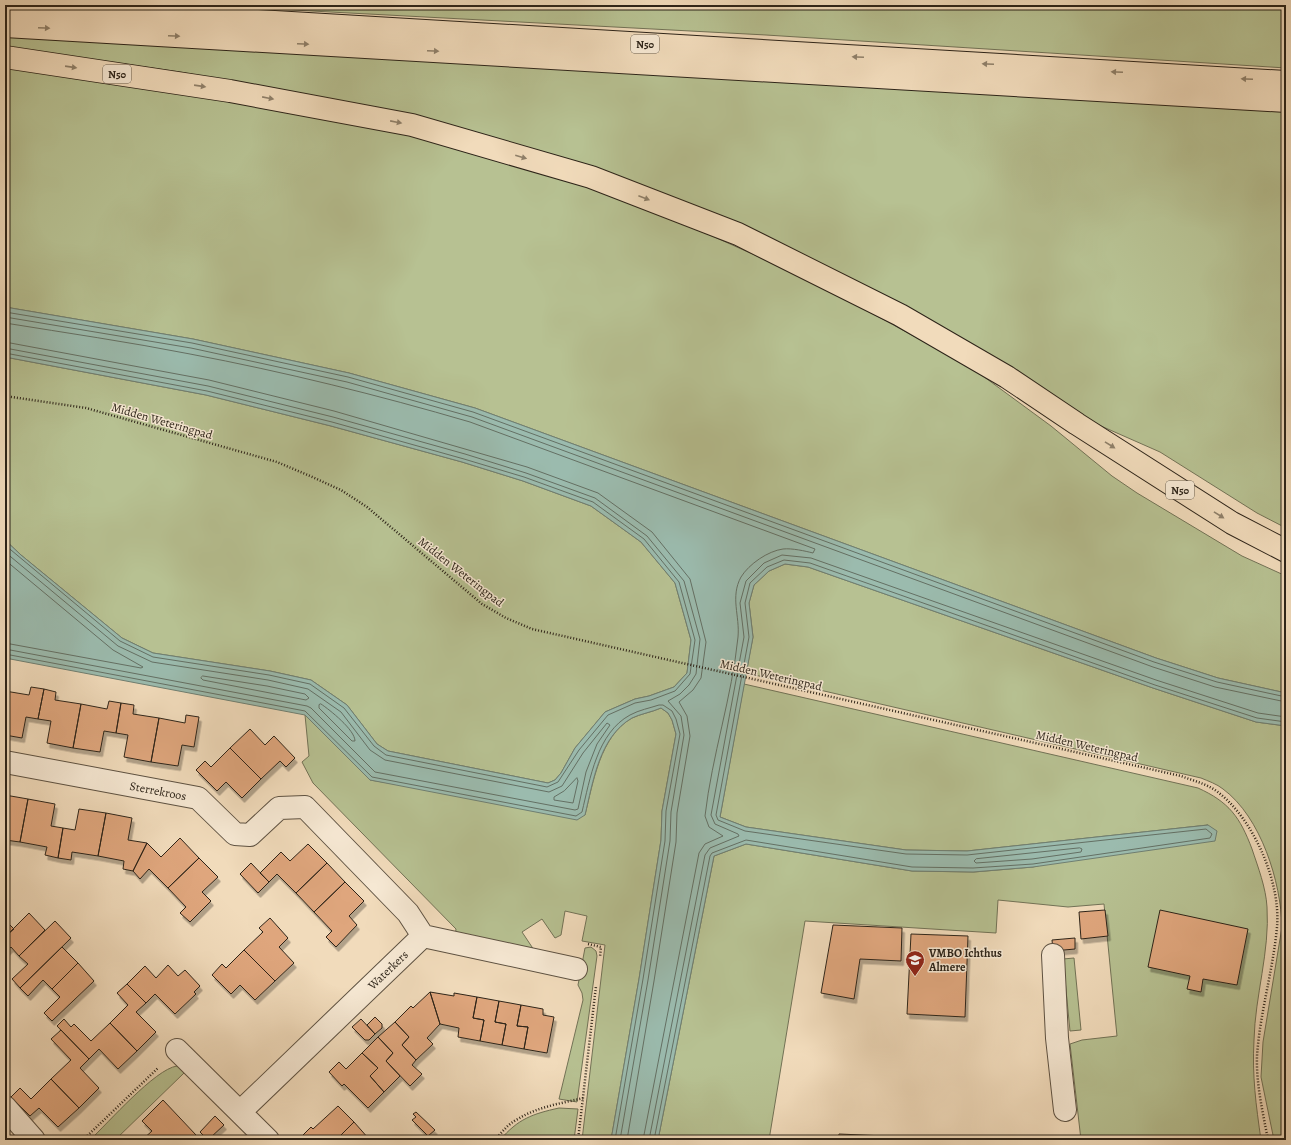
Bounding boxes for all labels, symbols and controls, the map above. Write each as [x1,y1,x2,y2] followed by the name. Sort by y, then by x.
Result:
[38,25,50,32] one-way arrow
[168,33,181,39] one-way arrow
[631,35,659,53] road number: N50
[297,40,310,47] one-way arrow
[427,48,439,55] one-way arrow
[852,53,864,60] one-way arrow
[981,61,994,68] one-way arrow
[65,64,77,70] one-way arrow
[103,65,131,83] road number: N50
[1111,68,1123,75] one-way arrow
[1241,76,1253,83] one-way arrow
[194,83,206,89] one-way arrow
[262,95,274,101] one-way arrow
[390,119,402,125] one-way arrow
[515,154,527,160] one-way arrow
[639,195,651,201] one-way arrow
[110,399,215,443] street label: Midden Weteringpad
[1104,441,1115,449] one-way arrow
[1166,481,1194,499] road number: N50
[1214,511,1224,519] one-way arrow
[415,533,508,611] street label: Midden Weteringpad
[718,655,824,695] street label: Midden Weteringpad
[1034,726,1140,766] street label: Midden Weteringpad
[128,778,188,804] street label: Sterrekroos
[928,945,1002,975] place label: VMBO Ichthus Almere
[364,947,412,994] street label: Waterkers
[904,949,926,977] school or university icon: VMBO Ichthus Almere

